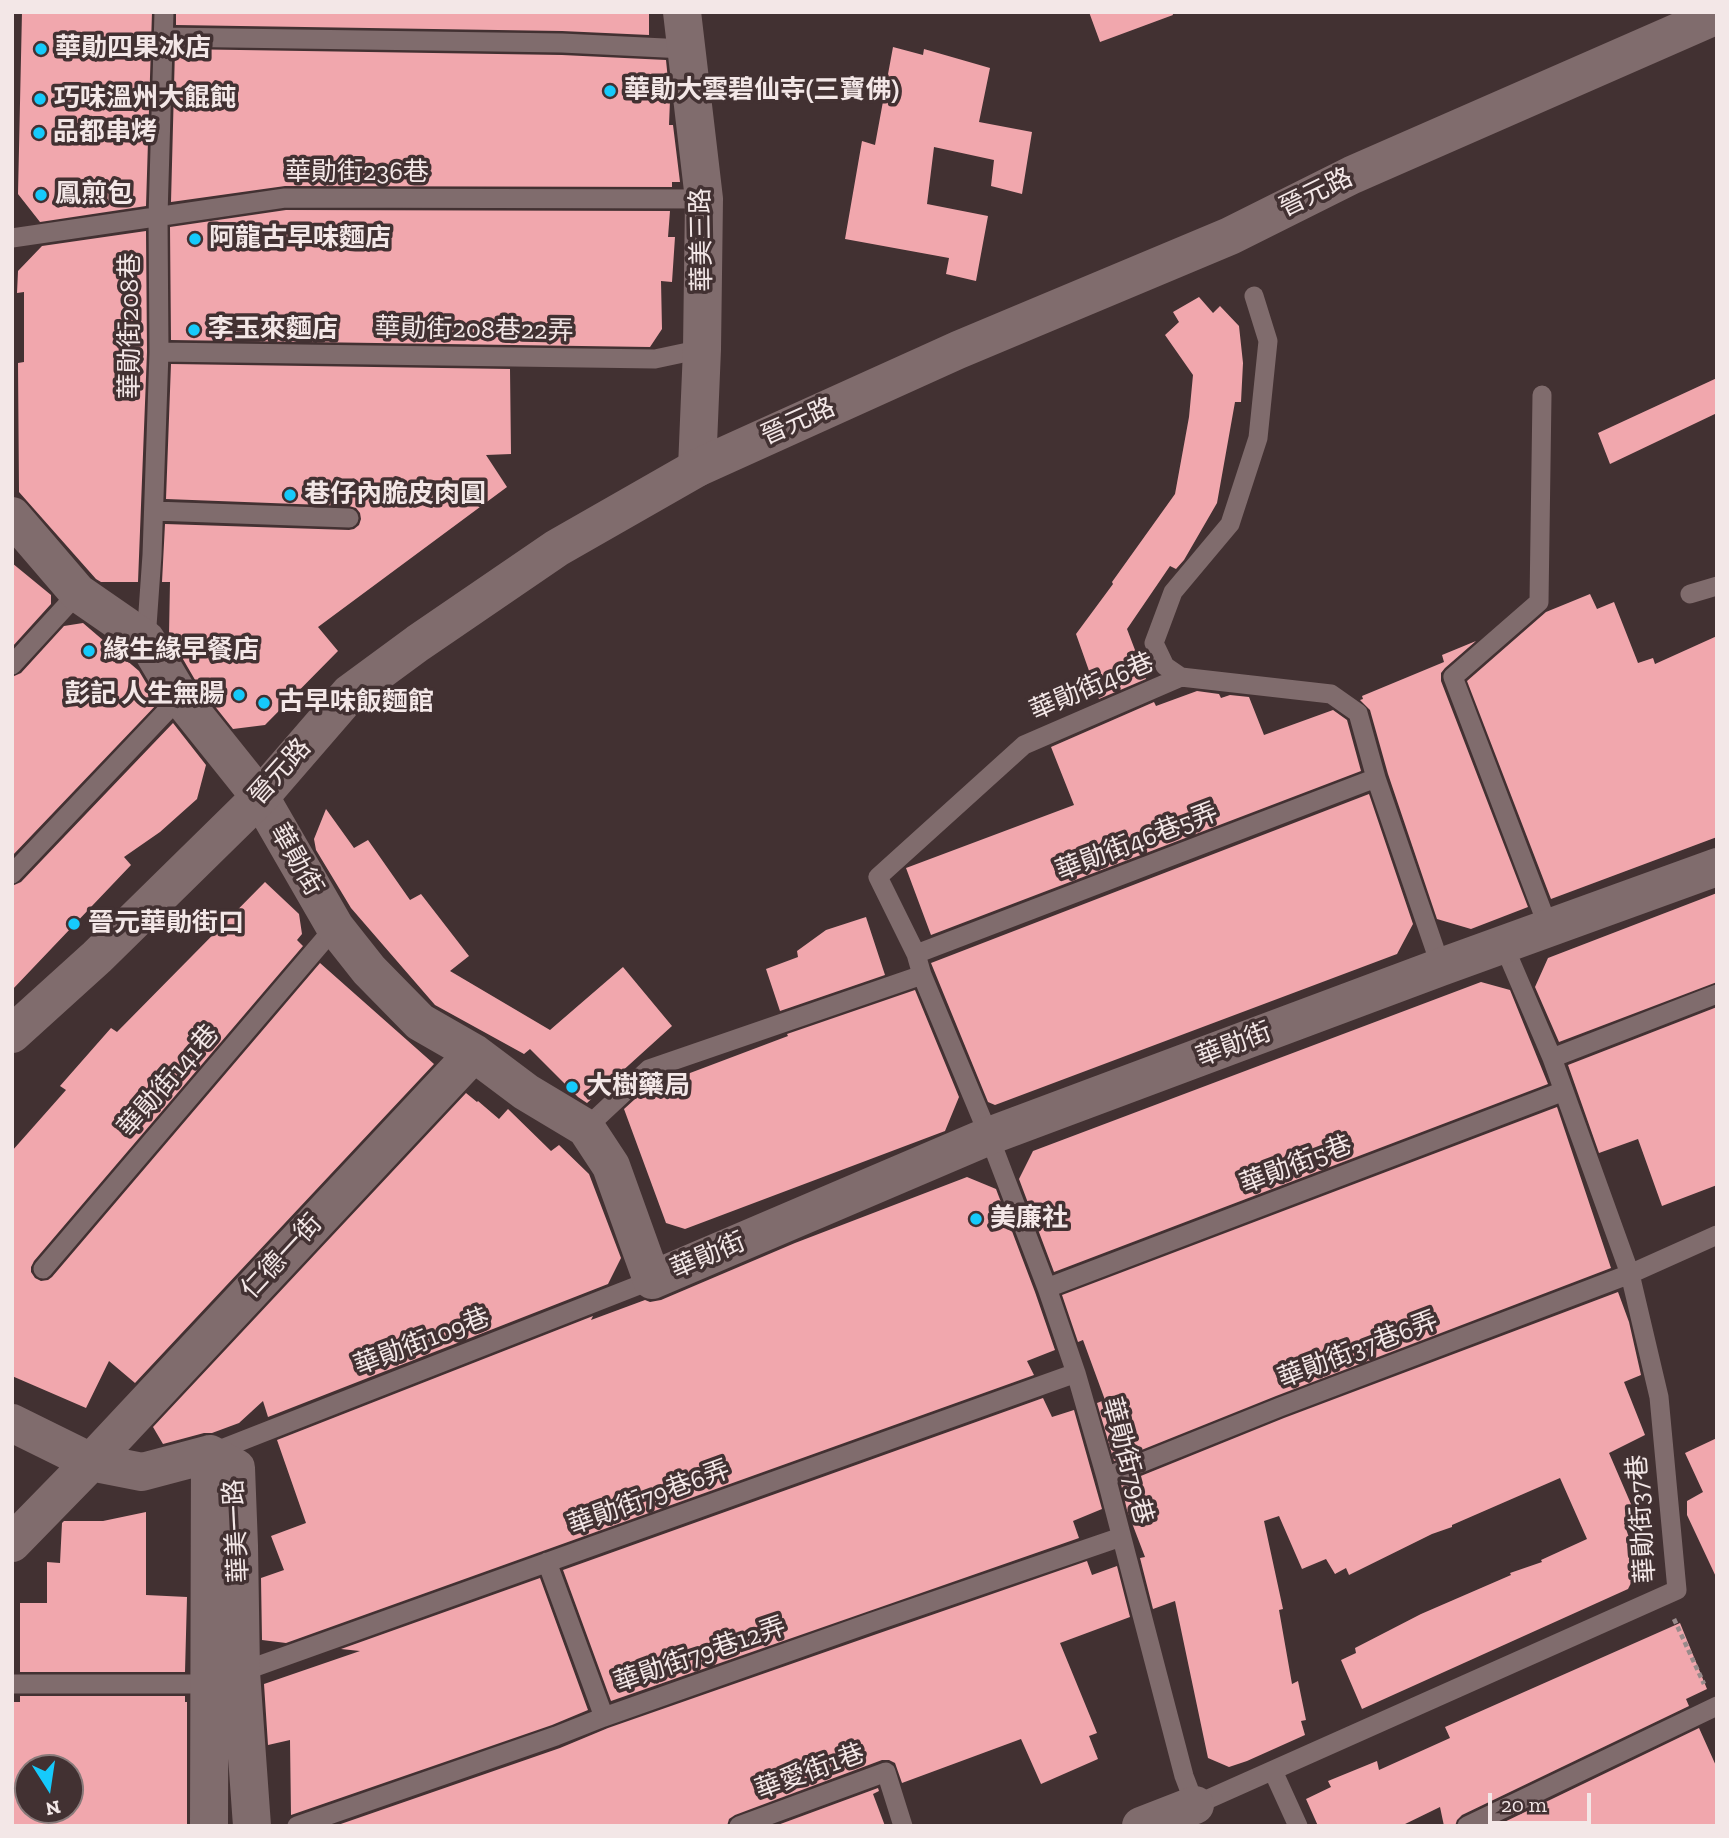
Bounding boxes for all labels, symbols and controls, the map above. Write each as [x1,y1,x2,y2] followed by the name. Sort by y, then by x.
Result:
[55,33,211,65] place label: 華勛四果冰店
[33,41,49,57] marker: 華勛四果冰店
[624,75,899,107] place label: 華勛大雲碧仙寺(三寶佛)
[54,83,236,115] place label: 巧味溫州大餛飩
[602,83,618,99] marker: 華勛大雲碧仙寺(三寶佛)
[32,91,48,107] marker: 巧味溫州大餛飩
[53,117,157,149] place label: 品都串烤
[31,125,47,141] marker: 品都串烤
[285,157,429,189] street label: 華勛街236巷
[1274,162,1358,224] street label: 晉元路
[55,179,133,211] place label: 鳳煎包
[33,187,49,203] marker: 鳳煎包
[685,188,719,292] street label: 華美三路
[209,223,391,255] place label: 阿龍古早味麵店
[187,231,203,247] marker: 阿龍古早味麵店
[115,253,147,399] street label: 華勛街208巷
[374,313,574,347] street label: 華勛街208巷22弄
[208,314,338,346] place label: 李玉來麵店
[186,322,202,338] marker: 李玉來麵店
[756,392,840,452] street label: 晉元路
[304,479,486,511] place label: 巷仔內脆皮肉圓
[282,487,298,503] marker: 巷仔內脆皮肉圓
[103,635,259,667] place label: 緣生緣早餐店
[81,643,97,659] marker: 緣生緣早餐店
[1025,647,1159,727] street label: 華勛街46巷
[64,679,225,711] place label: 彭記 人生無腸
[231,687,247,703] marker: 彭記 人生無腸
[278,687,434,719] place label: 古早味飯麵館
[256,695,272,711] marker: 古早味飯麵館
[242,733,318,811] street label: 晉元路
[1052,797,1222,887] street label: 華勛街46巷5弄
[263,818,329,902] street label: 華勛街
[88,908,244,940] place label: 晉元華勛街口
[66,916,82,932] marker: 晉元華勛街口
[1192,1016,1276,1074] street label: 華勛街
[112,1019,226,1143] street label: 華勛街141巷
[586,1071,690,1103] place label: 大樹藥局
[564,1079,580,1095] marker: 大樹藥局
[1236,1129,1356,1201] street label: 華勛街5巷
[990,1203,1068,1235] place label: 美廉社
[235,1208,329,1306] street label: 仁德一街
[968,1211,984,1227] marker: 美廉社
[666,1226,750,1286] street label: 華勛街
[350,1302,494,1382] street label: 華勛街109巷
[1274,1305,1442,1395] street label: 華勛街37巷6弄
[1095,1394,1159,1528] street label: 華勛街79巷
[564,1454,734,1542] street label: 華勛街79巷6弄
[1622,1454,1662,1584] street label: 華勛街37巷
[219,1478,255,1584] street label: 華美一路
[610,1611,790,1699] street label: 華勛街79巷12弄
[751,1738,869,1806] street label: 華愛街1巷
[14,1754,84,1824] north arrow
[1491,1778,1594,1822] scale bar
[1501,1792,1547,1817] text: 20 m
[44,1795,63,1821] text: N

